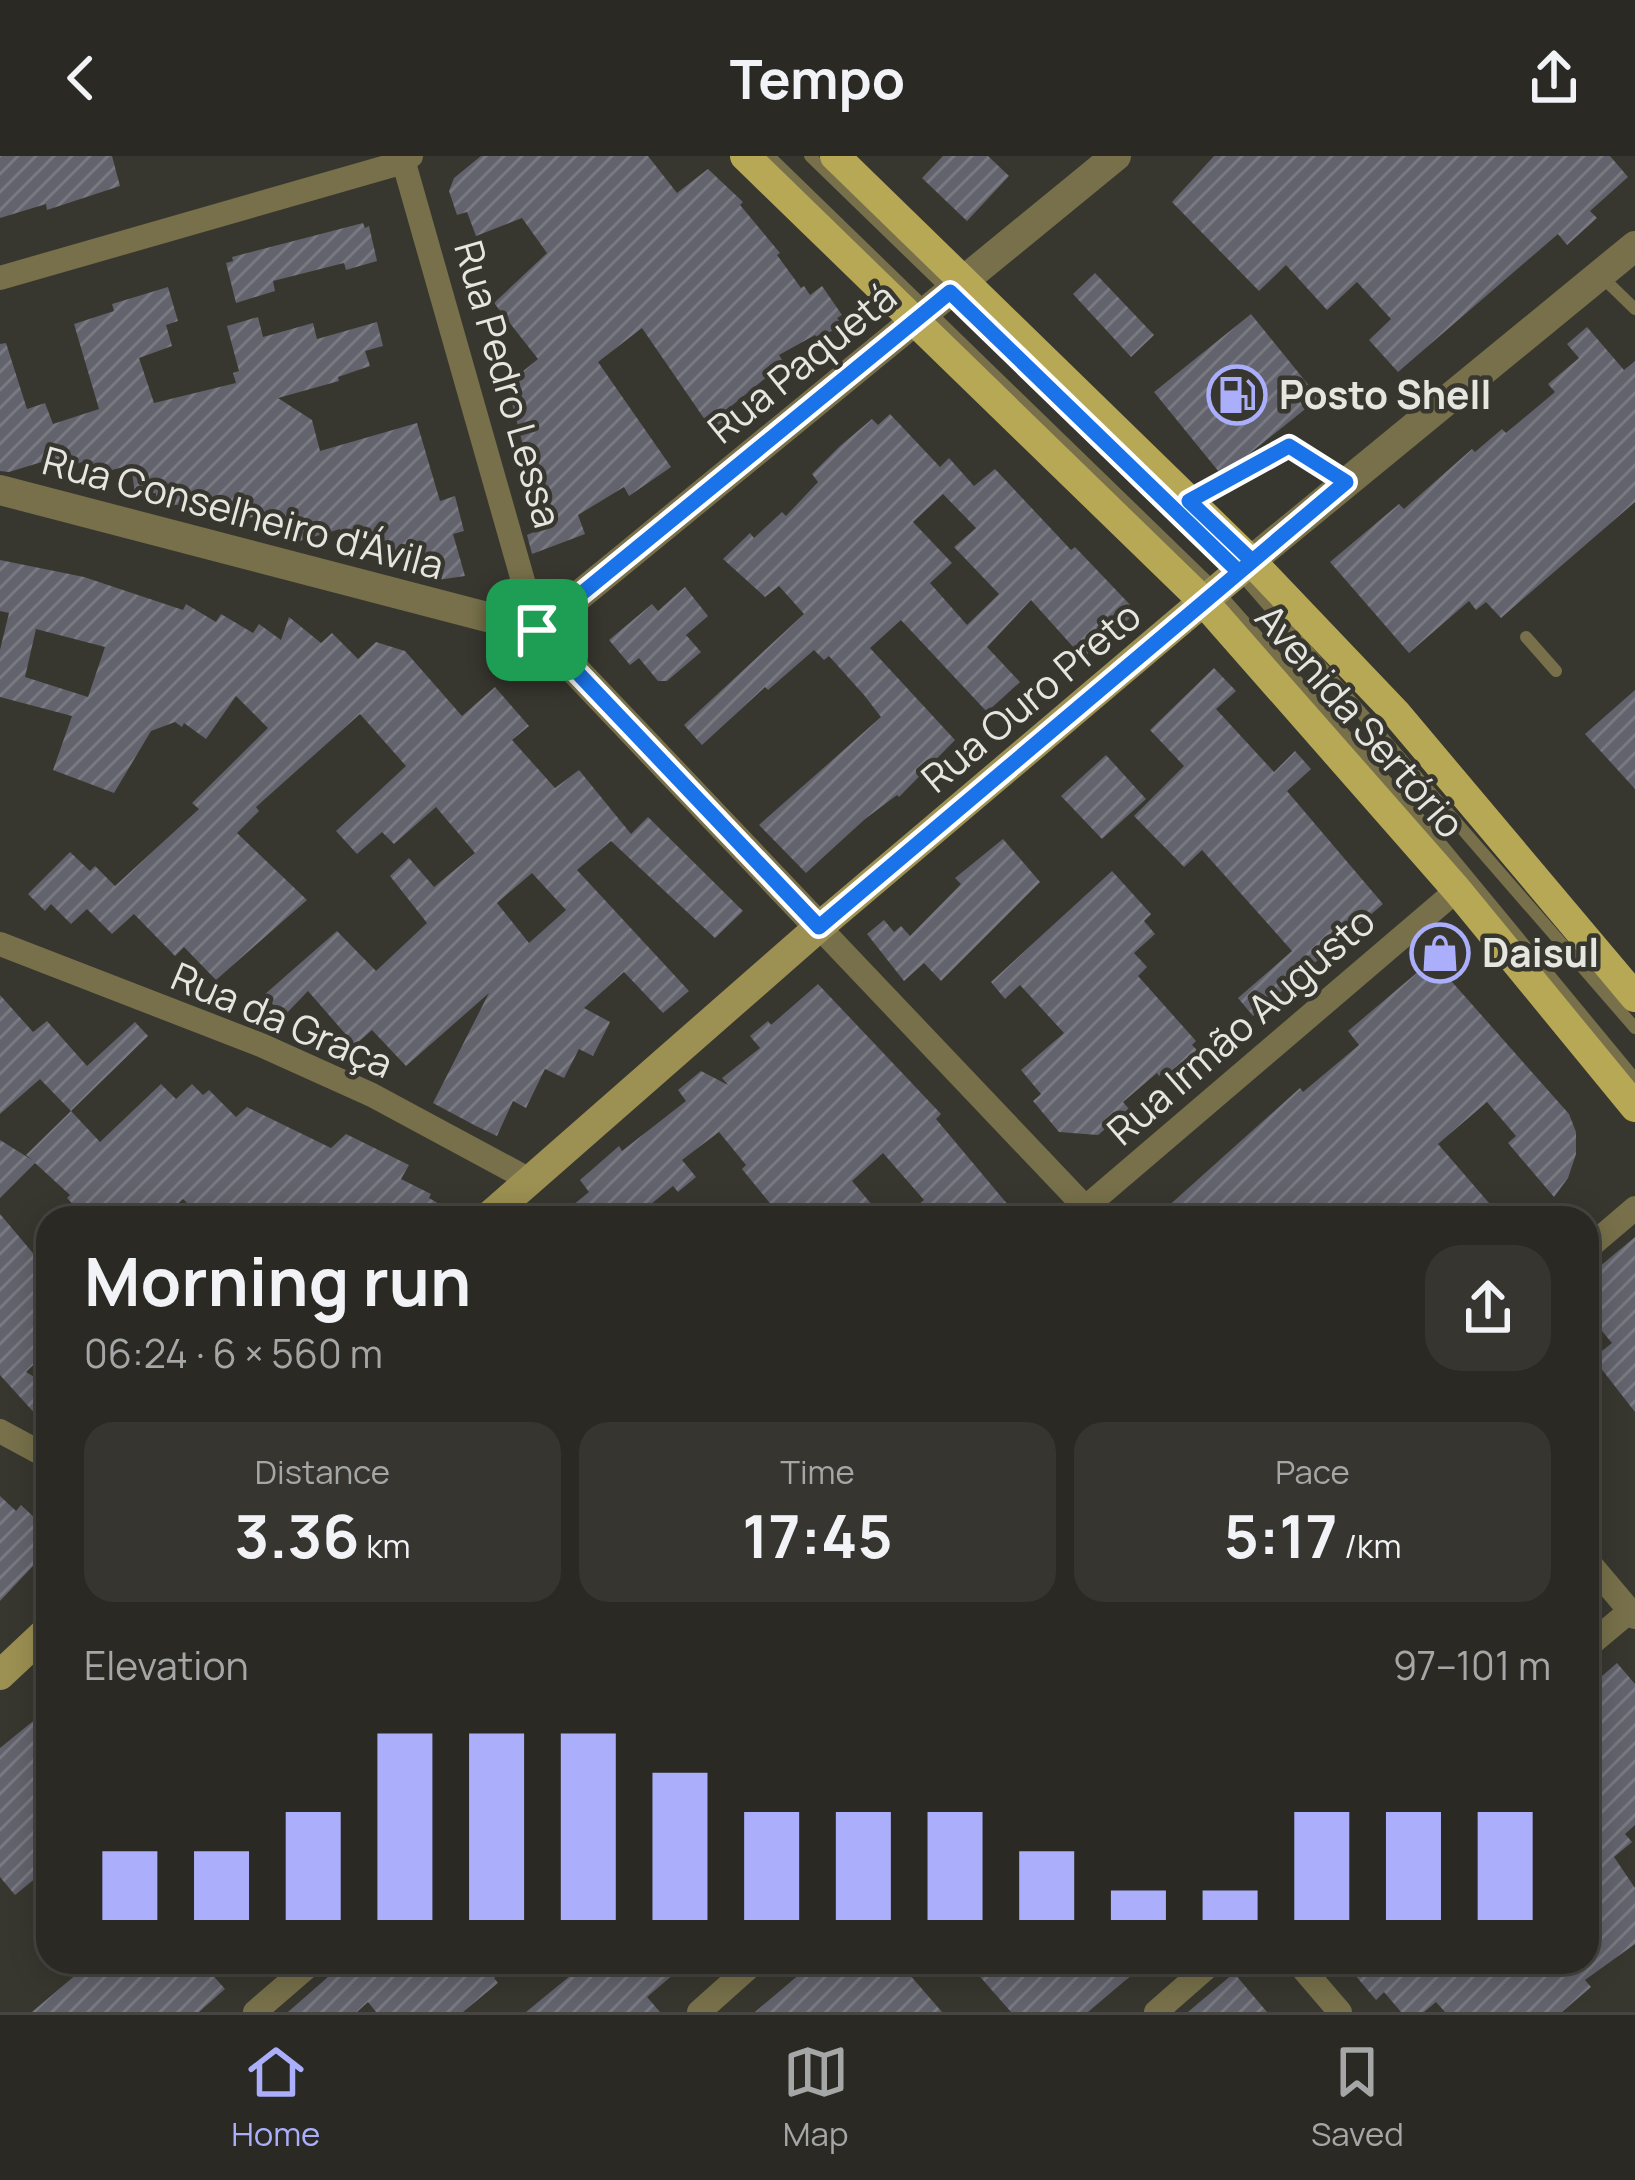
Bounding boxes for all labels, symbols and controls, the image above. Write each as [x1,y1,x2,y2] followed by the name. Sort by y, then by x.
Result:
[730,41,905,115] text: Tempo
[48,45,114,111] icon: back
[1521,45,1587,111] icon: share
[442,234,576,534] street label: Rua Pedro Lessa
[696,270,907,455] street label: Rua Paquetá
[1206,364,1268,426] fuel station icon: Posto Shell
[1279,367,1491,421] place label: Posto Shell
[37,433,450,592] street label: Rua Conselheiro d'Ávila
[486,579,588,681] pin
[909,588,1152,804] street label: Rua Ouro Preto
[1244,592,1478,849] street label: Avenida Sertório
[504,597,570,663] icon: arrive
[1095,894,1386,1157] street label: Rua Irmão Augusto
[1409,922,1471,984] shop icon: Daisul
[1482,925,1599,979] place label: Daisul
[164,948,401,1090] street label: Rua da Graça
[84,1236,471,1326] text: Morning run
[1425,1245,1551,1371] button: share
[84,1326,383,1380] text: 06:24 · 6 × 560 m
[255,1449,390,1494] text: Distance
[780,1449,855,1494] text: Time
[1275,1449,1350,1494] text: Pace
[234,1494,360,1576] text: 3.36
[742,1494,893,1576] text: 17:45
[1224,1494,1338,1576] text: 5:17
[360,1523,411,1568] text: km
[1338,1523,1401,1568] text: /km
[84,1638,249,1692] text: Elevation
[1393,1638,1551,1692] text: 97–101 m
[231,2039,320,2156] tab: Home
[783,2039,849,2156] tab: Map
[1311,2039,1404,2156] tab: Saved

